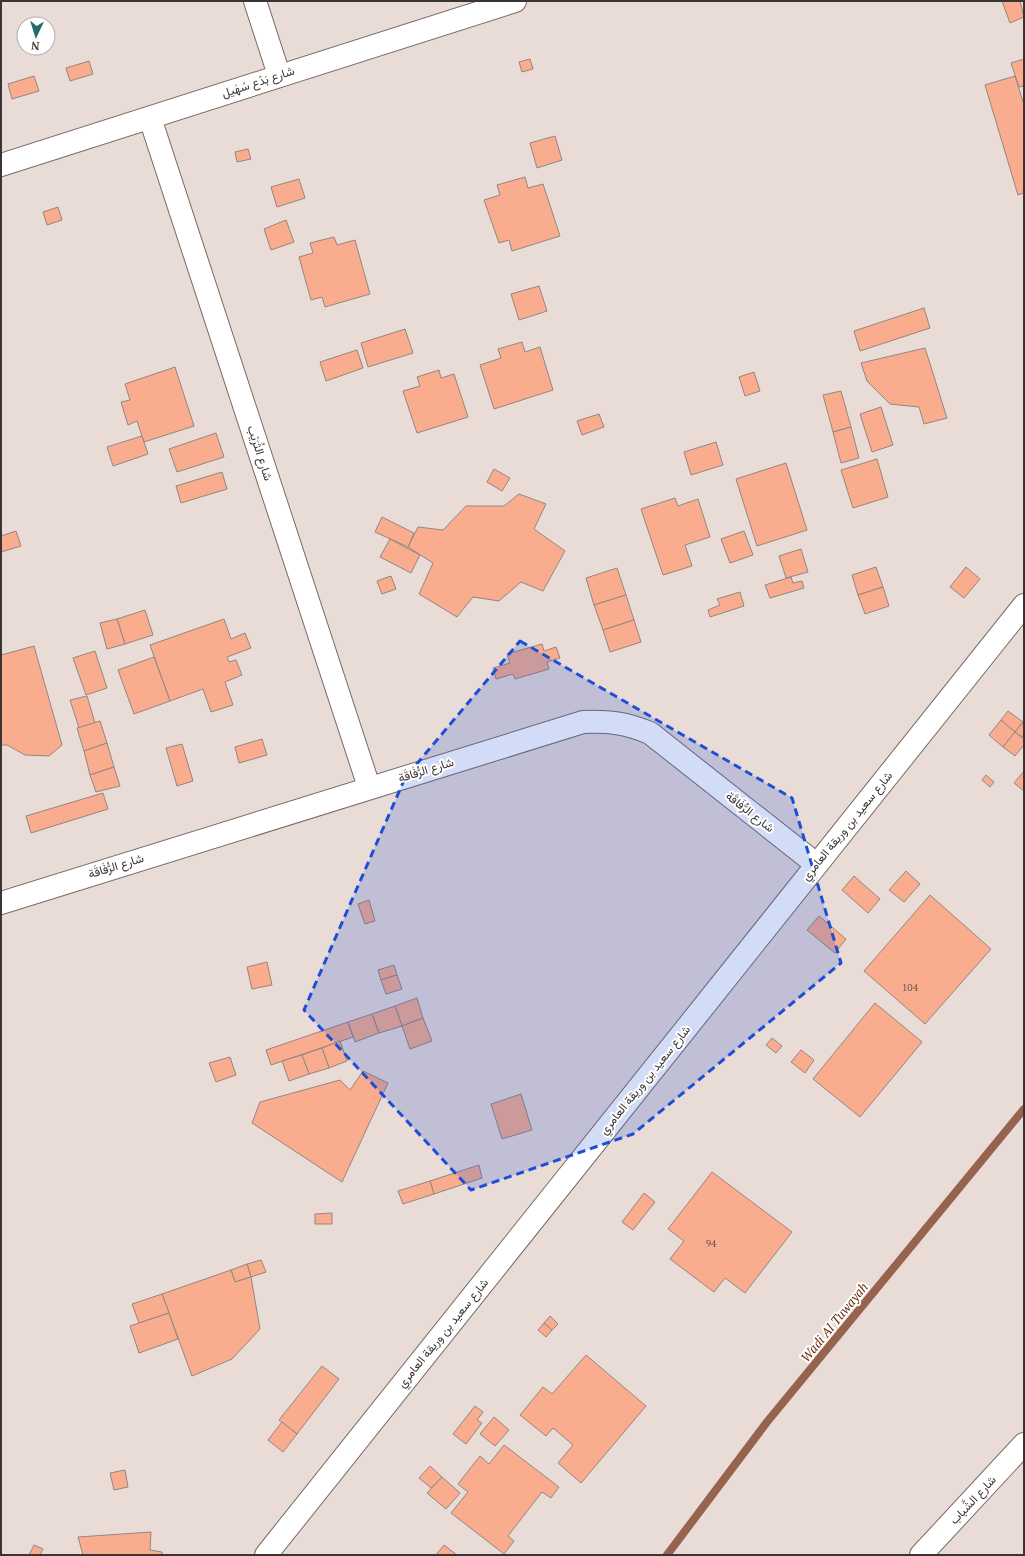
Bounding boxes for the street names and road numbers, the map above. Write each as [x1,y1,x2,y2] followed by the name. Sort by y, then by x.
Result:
[220,63,297,102] street label: شارع بَدْع سْهَيل
[243,423,276,483] street label: شارع الثُرَيْب
[396,754,456,787] street label: شارع الرُّفَاقَة
[798,768,898,885] street label: شارع سعيد بن وريقة العامري
[722,788,778,837] street label: شارع الرُّفَاقَة
[86,850,146,883] street label: شارع الرُّفَاقَة
[596,1022,696,1139] street label: شارع سعيد بن وريقة العامري
[394,1275,494,1392] street label: شارع سعيد بن وريقة العامري
[946,1472,1000,1529] street label: شارع الشَّباب

